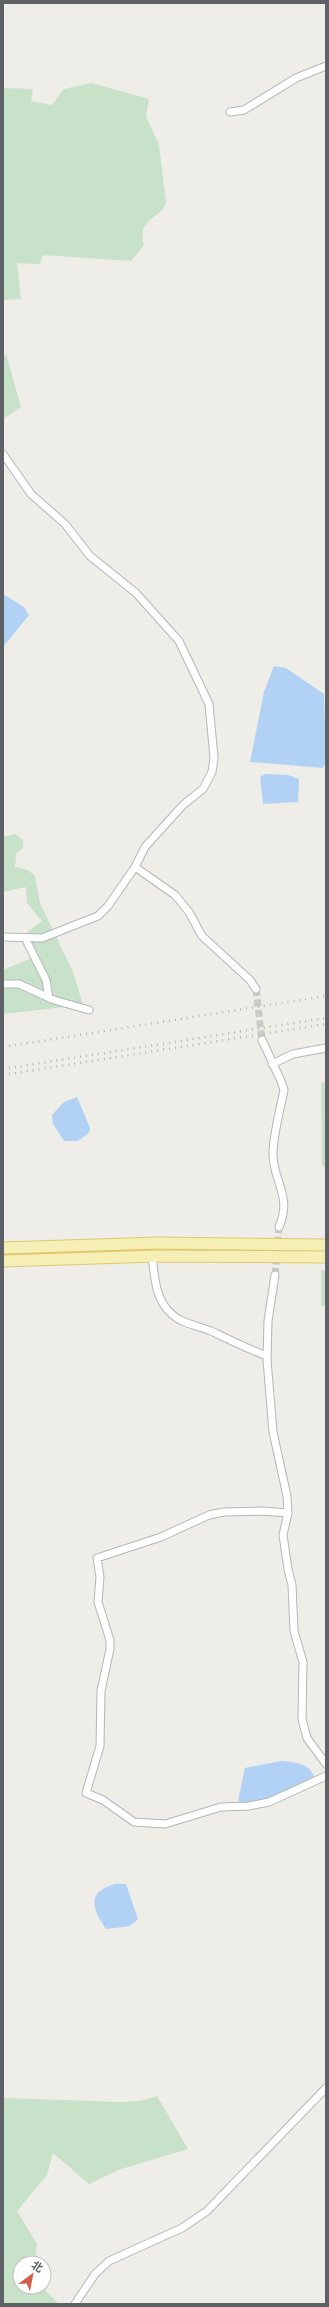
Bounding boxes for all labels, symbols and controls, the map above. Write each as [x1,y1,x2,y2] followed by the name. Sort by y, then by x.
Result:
[12,2255,52,2295] north arrow
[29,2257,46,2275] text: 北

